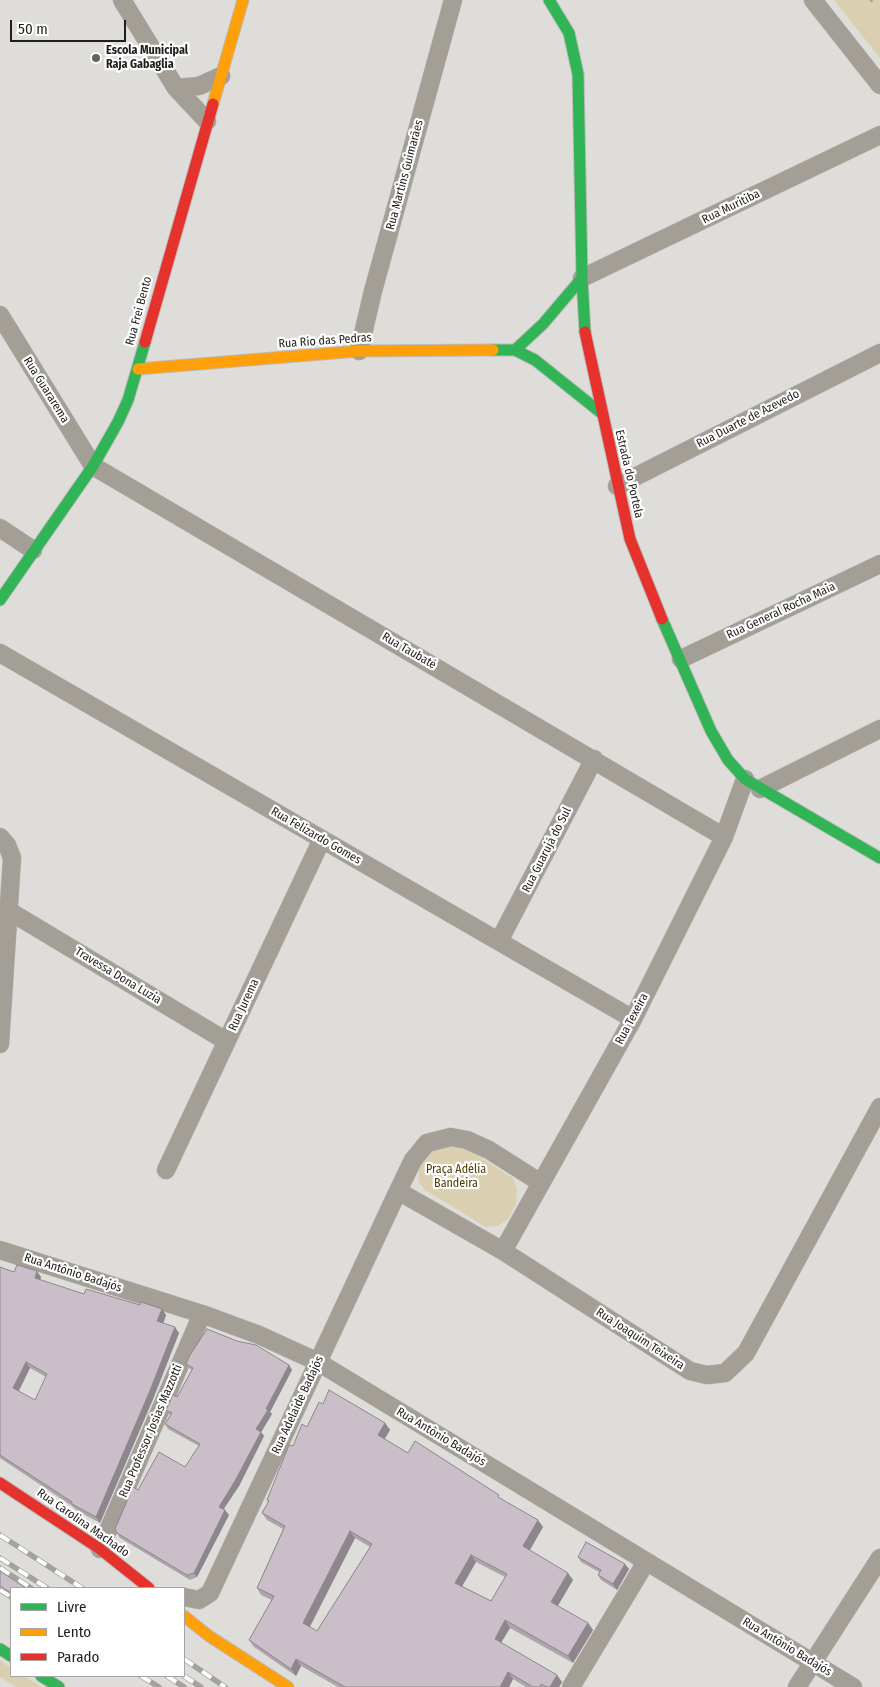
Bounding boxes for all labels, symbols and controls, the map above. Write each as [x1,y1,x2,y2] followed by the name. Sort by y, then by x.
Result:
[12,10,129,42] scale bar
[18,20,48,38] text: 50 m
[106,44,188,72] place label: Escola Municipal Raja Gabaglia
[90,52,102,64] marker: Escola Municipal Raja Gabaglia
[383,118,427,232] street label: Rua Martins Guimarães
[700,187,762,227] street label: Rua Muritiba
[123,275,155,347] street label: Rua Frei Bento
[278,331,372,351] street label: Rua Rio das Pedras
[20,354,72,426] street label: Rua Guararema
[694,387,802,451] street label: Rua Duarte de Azevedo
[612,428,646,520] street label: Estrada do Portela
[724,579,838,643] street label: Rua General Rocha Maia
[379,630,439,672] street label: Rua Taubaté
[268,804,364,868] street label: Rua Felizardo Gomes
[519,805,575,895] street label: Rua Guarujá do Sul
[72,945,164,1007] street label: Travessa Dona Luzia
[226,977,262,1033] street label: Rua Jurema
[612,991,652,1047] street label: Rua Texeira
[426,1163,486,1191] park label: Praça Adélia Bandeira
[22,1250,124,1296] street label: Rua Antônio Badajós
[593,1305,687,1373] street label: Rua Joaquim Teixeira
[269,1354,327,1456] street label: Rua Adelaide Badajós
[116,1362,186,1500] street label: Rua Professor Josias Mazzotti
[394,1405,488,1469] street label: Rua Antônio Badajós
[34,1486,132,1560] street label: Rua Carolina Machado
[10,1587,185,1677] legend
[57,1598,86,1616] text: Livre
[740,1615,834,1679] street label: Rua Antônio Badajós
[57,1623,91,1641] text: Lento
[57,1648,99,1666] text: Parado

